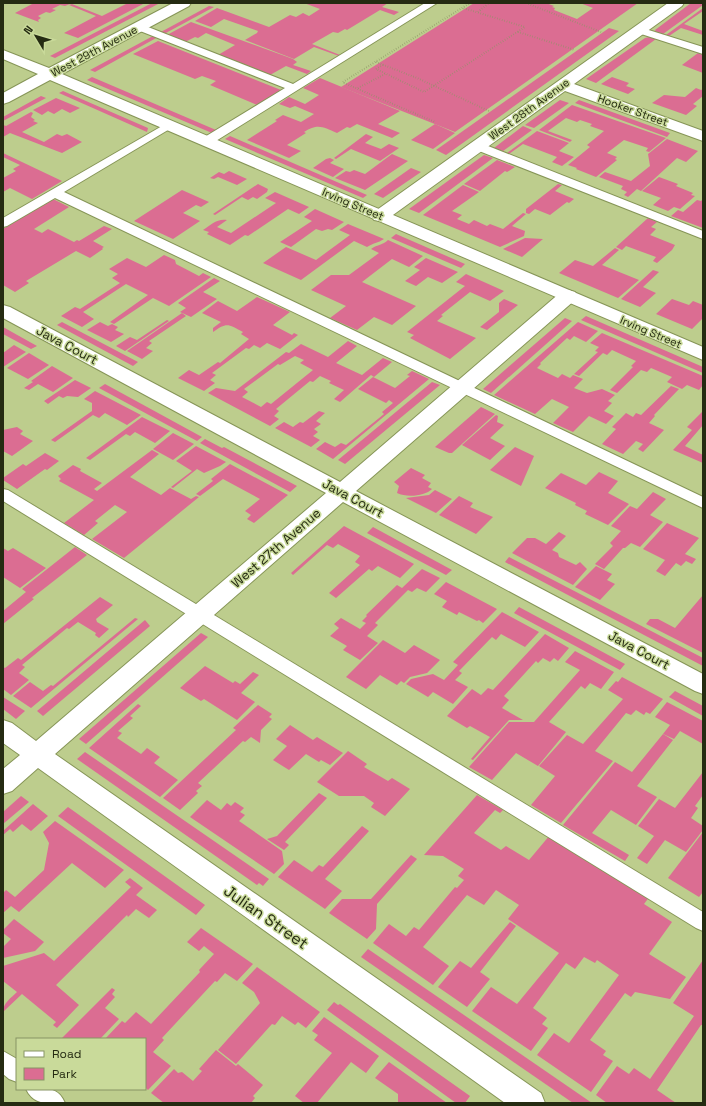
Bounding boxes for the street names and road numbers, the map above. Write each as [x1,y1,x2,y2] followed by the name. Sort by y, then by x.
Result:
[48,22,140,80] street label: West 29th Avenue
[486,75,572,143] street label: West 28th Avenue
[596,91,670,129] street label: Hooker Street
[320,185,386,223] street label: Irving Street
[618,313,684,351] street label: Irving Street
[33,322,101,368] street label: Java Court
[319,475,387,521] street label: Java Court
[228,505,324,591] street label: West 27th Avenue
[605,627,673,673] street label: Java Court
[220,880,312,954] street label: Julian Street

